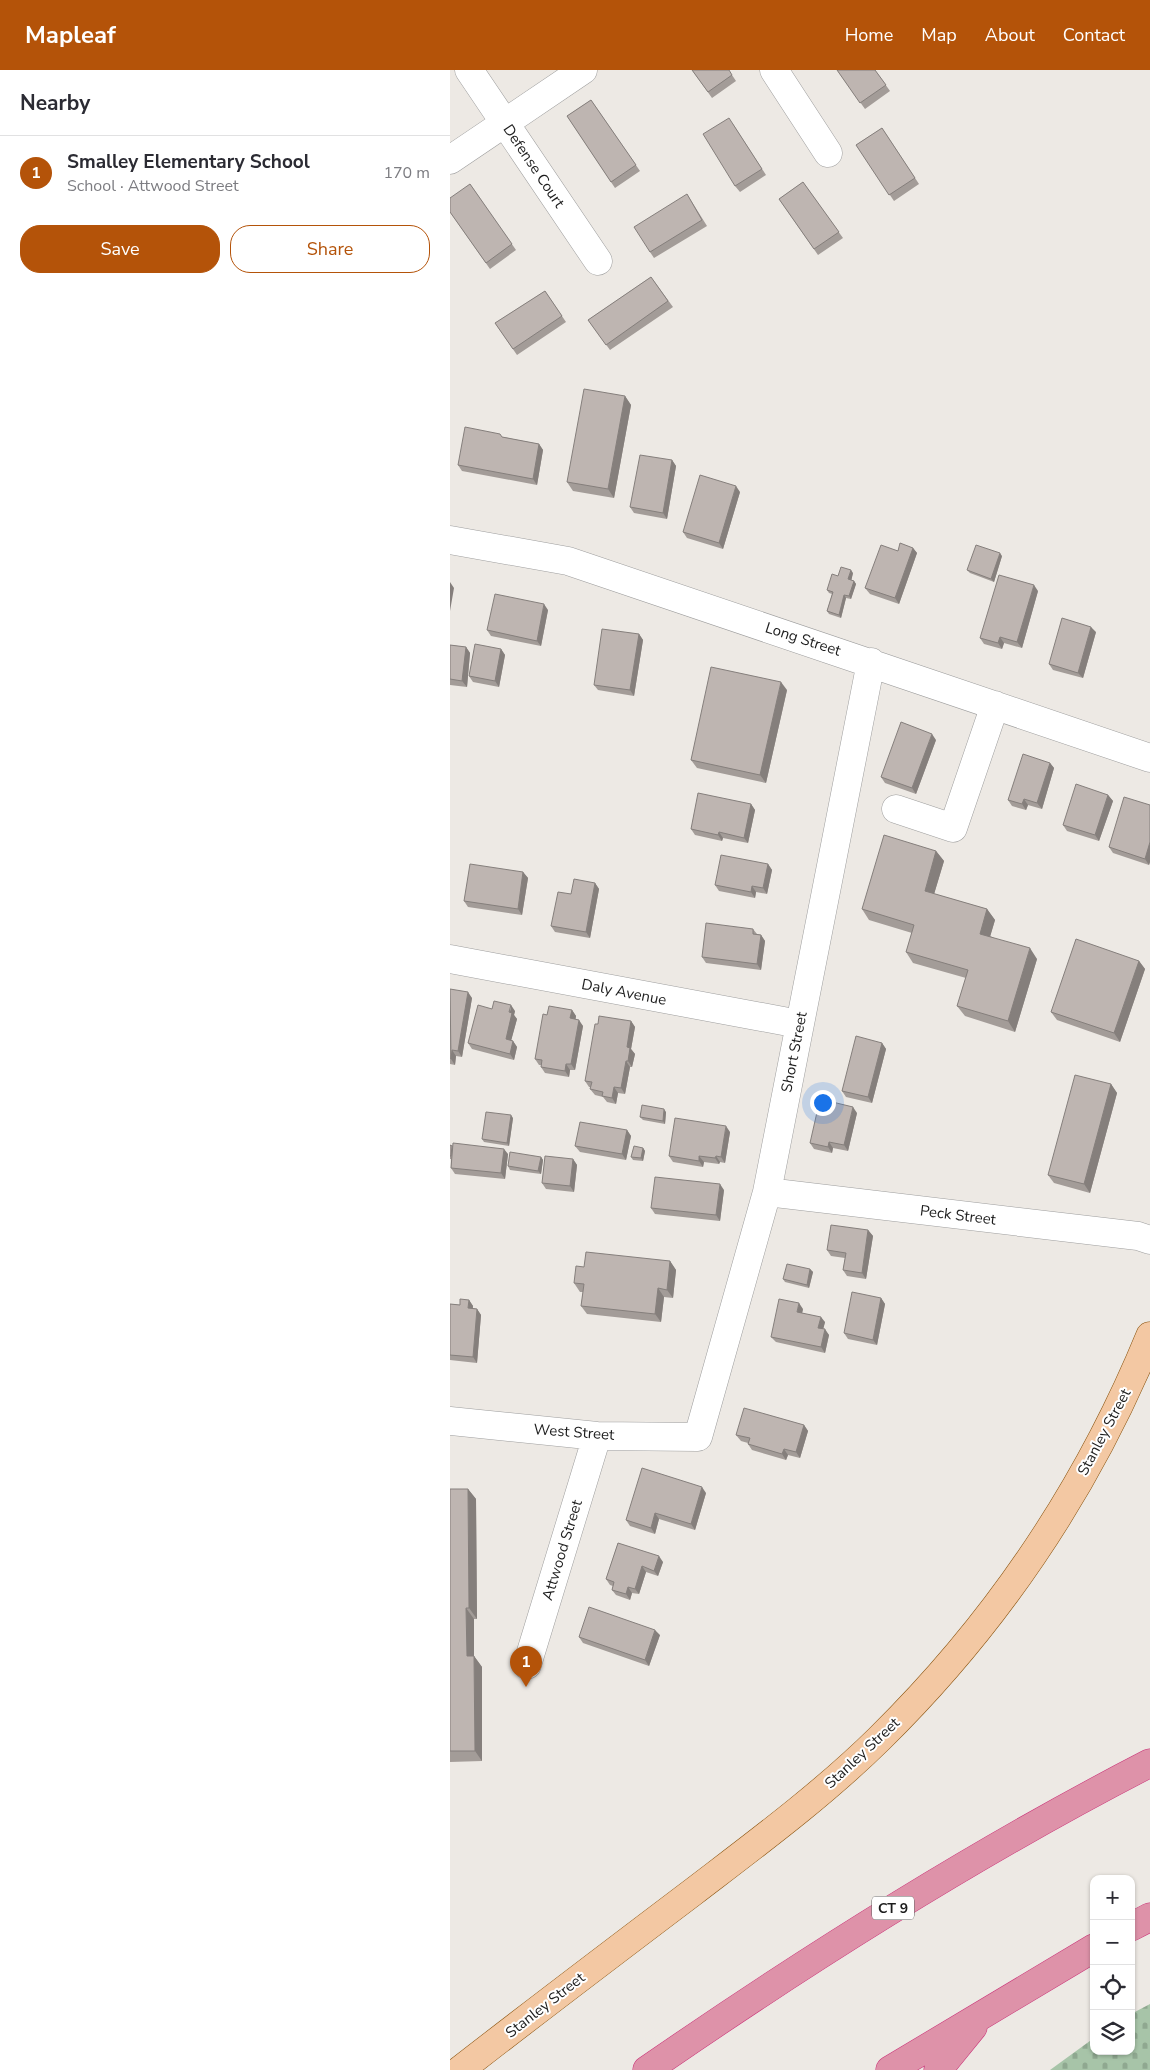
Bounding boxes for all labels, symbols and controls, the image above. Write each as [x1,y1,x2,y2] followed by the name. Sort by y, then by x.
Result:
[25,19,116,51] text: Mapleaf
[845,23,893,47] text: Home
[921,23,957,47] text: Map
[985,23,1035,47] text: About
[1063,23,1125,47] text: Contact
[20,89,90,117] text: Nearby
[499,120,570,212] street label: Defense Court
[67,149,310,175] text: Smalley Elementary School
[31,162,41,184] text: 1
[383,162,430,184] text: 170 m
[67,175,239,197] text: School · Attwood Street
[20,225,220,273] button: Save
[230,225,430,273] button: Share
[763,617,844,661] street label: Long Street
[580,974,668,1010] street label: Daly Avenue
[776,1009,812,1094] street label: Short Street
[810,1090,836,1116] your location
[919,1200,998,1230] street label: Peck Street
[1073,1384,1136,1479] street label: Stanley Street
[533,1419,616,1445] street label: West Street
[537,1497,587,1603] street label: Attwood Street
[510,1646,542,1687] pin: 1
[820,1713,904,1793] street label: Stanley Street
[1090,1875,1135,2055] map controls
[1090,1875,1135,1920] button: +
[872,1896,914,1920] road number: CT 9
[1090,1920,1135,1965] button: −
[1090,1965,1135,2010] button: locate
[501,1967,589,2042] street label: Stanley Street
[1090,2010,1135,2055] button: layers

